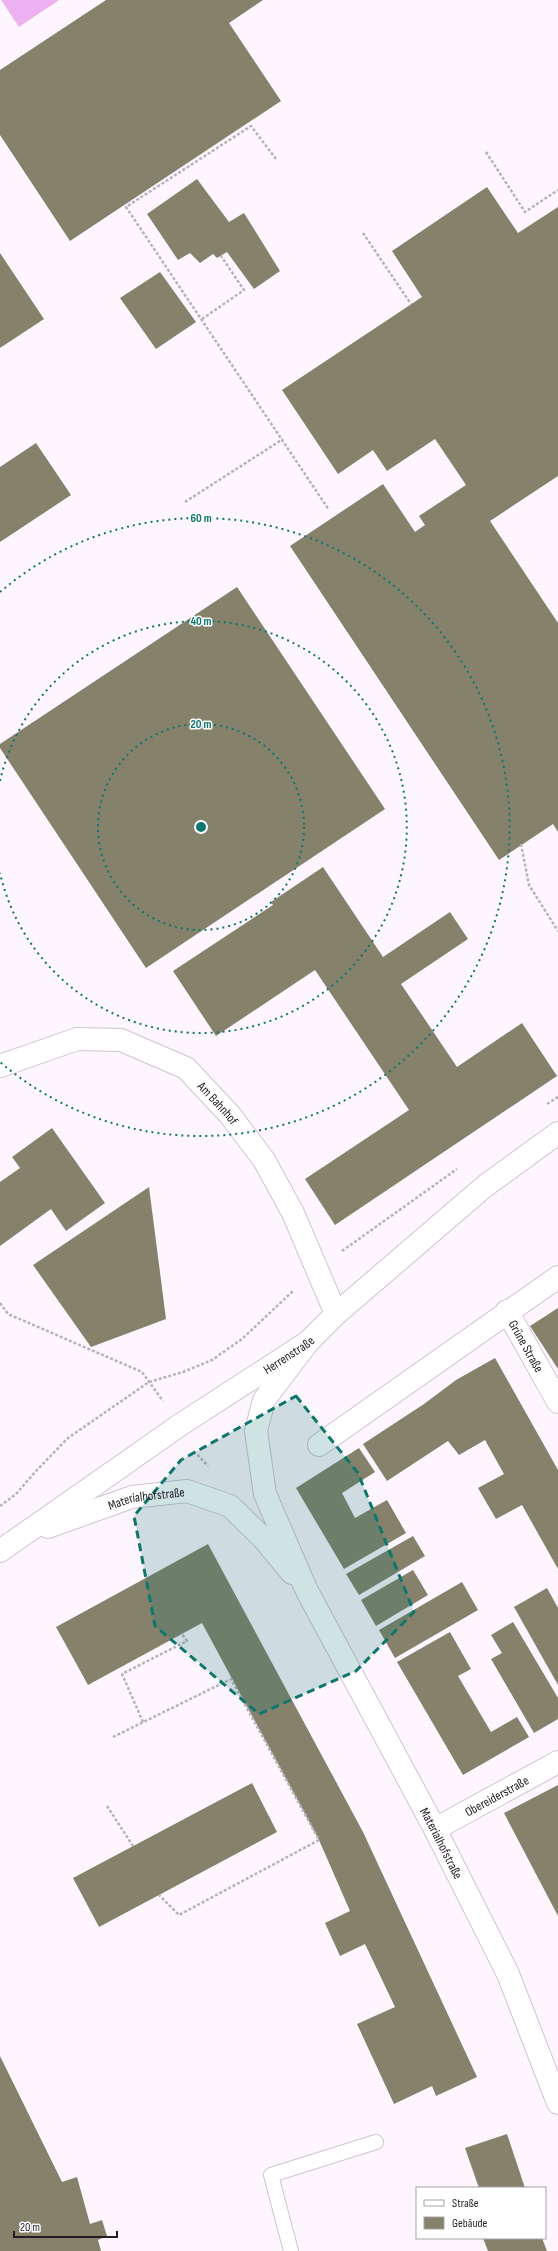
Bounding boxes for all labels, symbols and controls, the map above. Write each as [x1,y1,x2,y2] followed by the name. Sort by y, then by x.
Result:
[190,511,212,526] text: 60 m
[190,614,212,629] text: 40 m
[191,717,211,732] text: 20 m
[194,820,208,834] centre of rings
[193,1078,242,1128] street label: Am Bahnhof
[505,1317,547,1375] street label: Grüne Straße
[260,1333,318,1378] street label: Herrenstraße
[106,1484,185,1514] street label: Materialhofstraße
[462,1773,532,1820] street label: Obereiderstraße
[416,1805,466,1882] street label: Materialhofstraße
[416,2187,546,2239] legend
[452,2196,479,2211] text: Straße
[14,2213,117,2239] scale bar
[452,2216,487,2231] text: Gebäude
[20,2220,40,2235] text: 20 m

